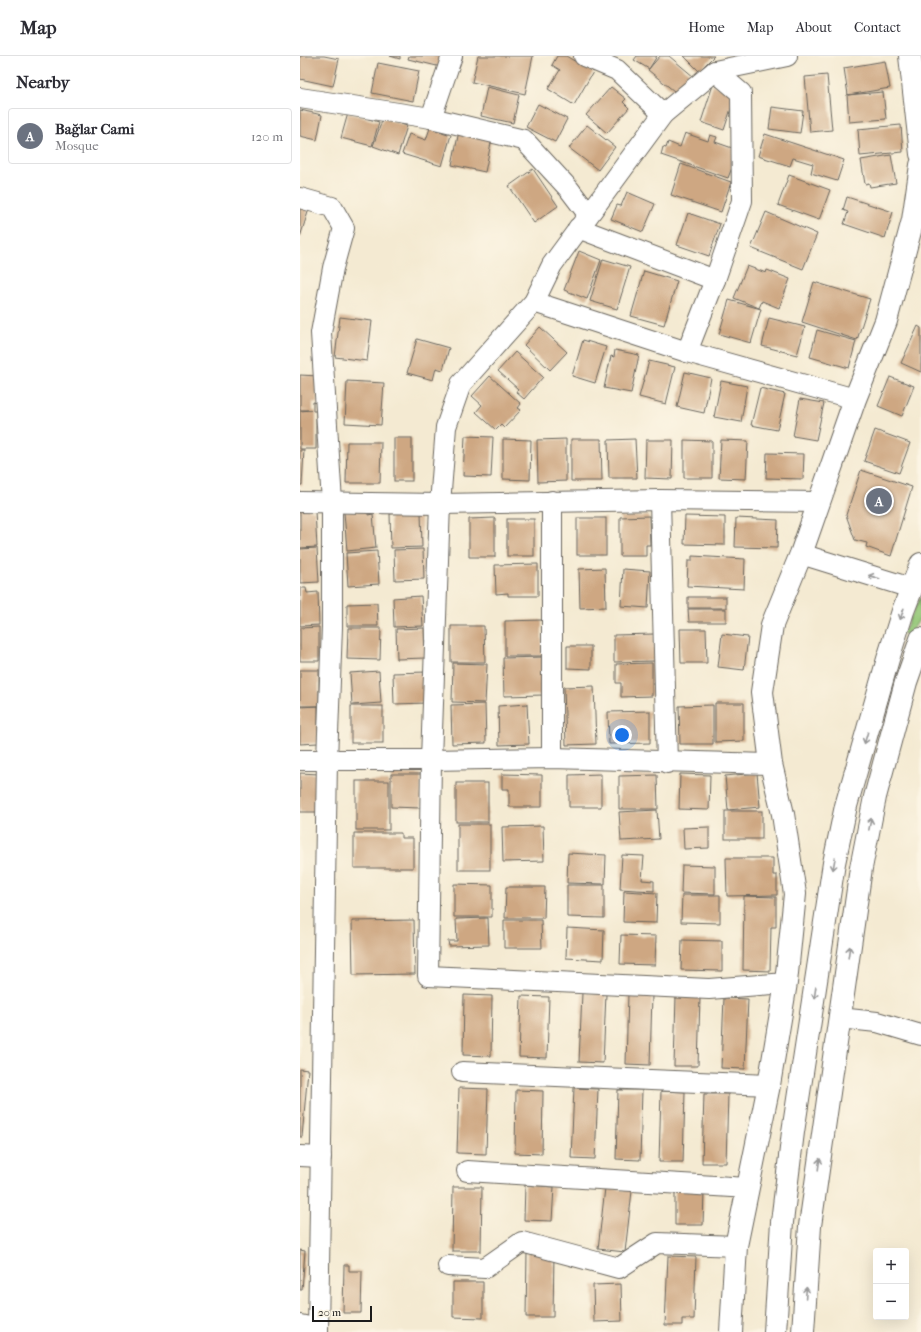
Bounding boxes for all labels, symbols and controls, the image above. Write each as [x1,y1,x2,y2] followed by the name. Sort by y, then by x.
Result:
[20,17,56,39] text: Map
[688,19,725,36] text: Home
[747,19,774,36] text: Map
[796,19,832,36] text: About
[854,19,901,36] text: Contact
[16,72,70,92] text: Nearby
[55,120,134,138] text: Bağlar Cami
[26,129,34,144] text: A
[251,129,283,144] text: 120 m
[55,138,99,153] text: Mosque
[866,486,892,516] pin: A
[868,573,881,580] one-way arrow
[898,607,905,620] one-way arrow
[612,725,632,745] your location
[862,732,869,745] one-way arrow
[866,818,874,831] one-way arrow
[830,857,838,870] one-way arrow
[845,946,853,959] one-way arrow
[811,986,819,999] one-way arrow
[815,1158,823,1171] one-way arrow
[873,1248,909,1320] map controls
[873,1248,909,1284] button: +
[873,1284,909,1320] button: −
[802,1287,809,1300] one-way arrow
[312,1304,372,1323] scale bar
[318,1306,341,1319] text: 20 m

